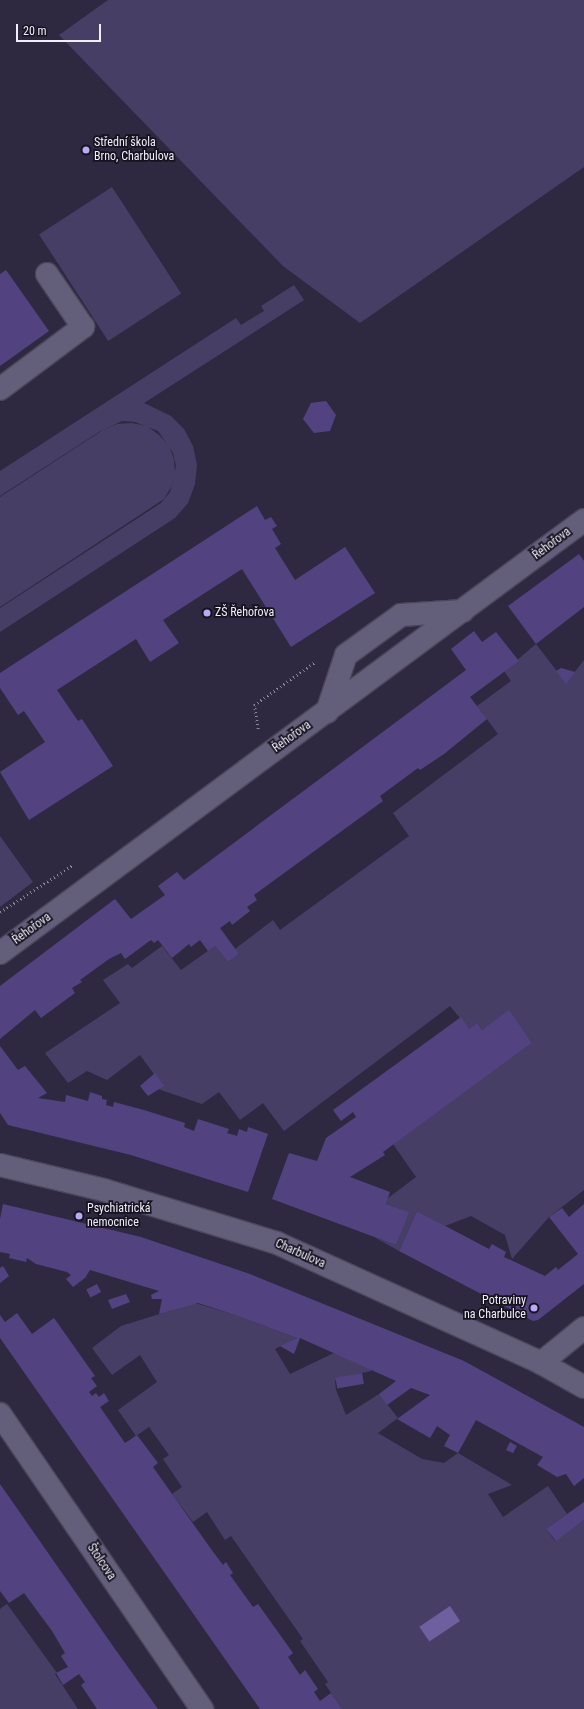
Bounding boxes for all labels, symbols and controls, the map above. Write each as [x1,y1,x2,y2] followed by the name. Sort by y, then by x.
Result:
[18,16,103,42] scale bar
[23,24,47,38] text: 20 m
[94,136,174,164] place label: Střední škola Brno, Charbulova
[81,145,91,155] marker: Střední škola Brno, Charbulova
[530,525,574,563] street label: Řehořova
[215,606,274,620] place label: ZŠ Řehořova
[202,608,212,618] marker: ZŠ Řehořova
[270,718,314,756] street label: Řehořova
[10,910,54,948] street label: Řehořova
[87,1202,151,1230] place label: Psychiatrická nemocnice
[74,1211,84,1221] marker: Psychiatrická nemocnice
[273,1237,327,1271] street label: Charbulova
[464,1294,526,1322] place label: Potraviny na Charbulce
[529,1303,539,1313] marker: Potraviny na Charbulce
[84,1541,118,1583] street label: Štolcova

